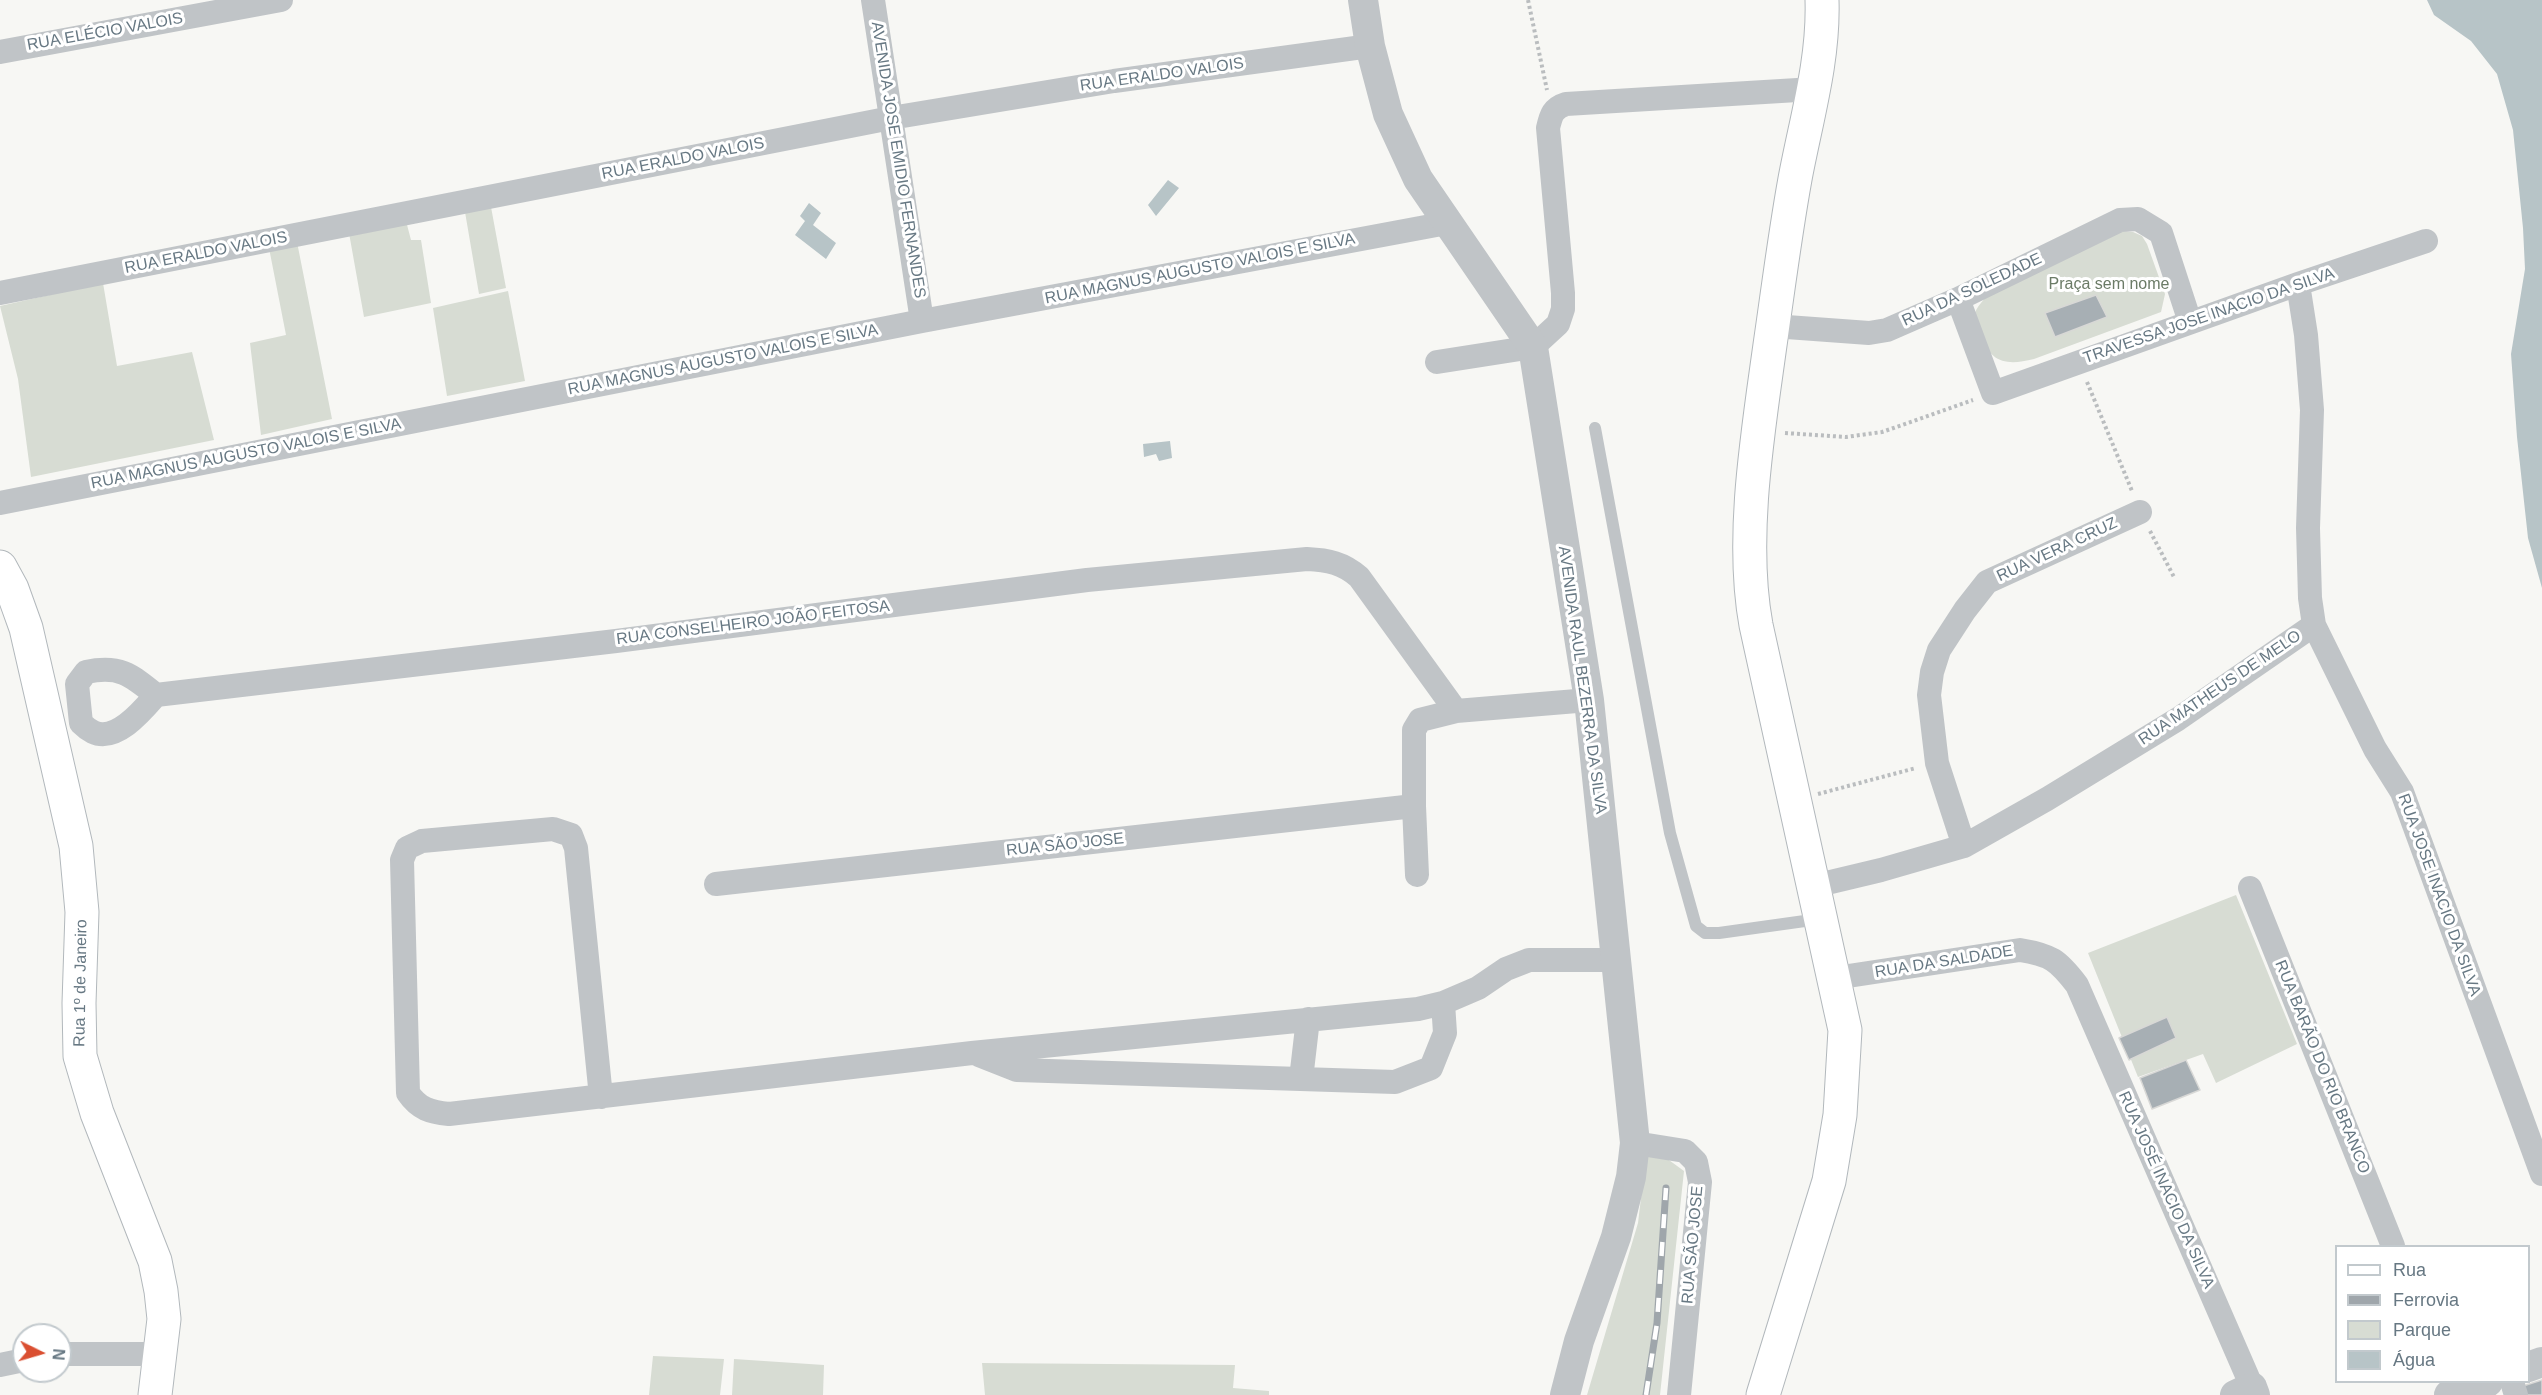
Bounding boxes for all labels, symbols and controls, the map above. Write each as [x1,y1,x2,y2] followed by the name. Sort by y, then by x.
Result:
[26,9,184,55] street label: RUA ELÉCIO VALOIS
[867,20,929,300] street label: AVENIDA JOSE EMIDIO FERNANDES
[1079,54,1245,96] street label: RUA ERALDO VALOIS
[600,134,766,184] street label: RUA ERALDO VALOIS
[123,228,289,278] street label: RUA ERALDO VALOIS
[1043,229,1357,309] street label: RUA MAGNUS AUGUSTO VALOIS E SILVA
[1899,249,2045,331] street label: RUA DA SOLEDADE
[2081,264,2337,368] street label: TRAVESSA JOSE INACIO DA SILVA
[2049,275,2169,295] park label: Praça sem nome
[566,320,880,400] street label: RUA MAGNUS AUGUSTO VALOIS E SILVA
[89,414,403,494] street label: RUA MAGNUS AUGUSTO VALOIS E SILVA
[1994,514,2120,586] street label: RUA VERA CRUZ
[1554,545,1610,815] street label: AVENIDA RAUL BEZERRA DA SILVA
[615,597,891,649] street label: RUA CONSELHEIRO JOÃO FEITOSA
[2135,626,2305,750] street label: RUA MATHEUS DE MELO
[2393,791,2485,999] street label: RUA JOSE INACIO DA SILVA
[1005,829,1125,861] street label: RUA SÃO JOSE
[70,919,92,1047] street label: Rua 1º de Janeiro
[1874,942,2014,982] street label: RUA DA SALDADE
[2270,957,2374,1177] street label: RUA BARÃO DO RIO BRANCO
[2114,1088,2218,1292] street label: RUA JOSÉ INACIO DA SILVA
[1678,1185,1708,1305] street label: RUA SÃO JOSE
[2335,1245,2530,1383] legend
[2393,1260,2426,1280] text: Rua
[2393,1290,2459,1310] text: Ferrovia
[2393,1320,2451,1340] text: Parque
[12,1323,72,1383] north arrow
[49,1348,67,1361] text: N
[2393,1350,2435,1370] text: Água

